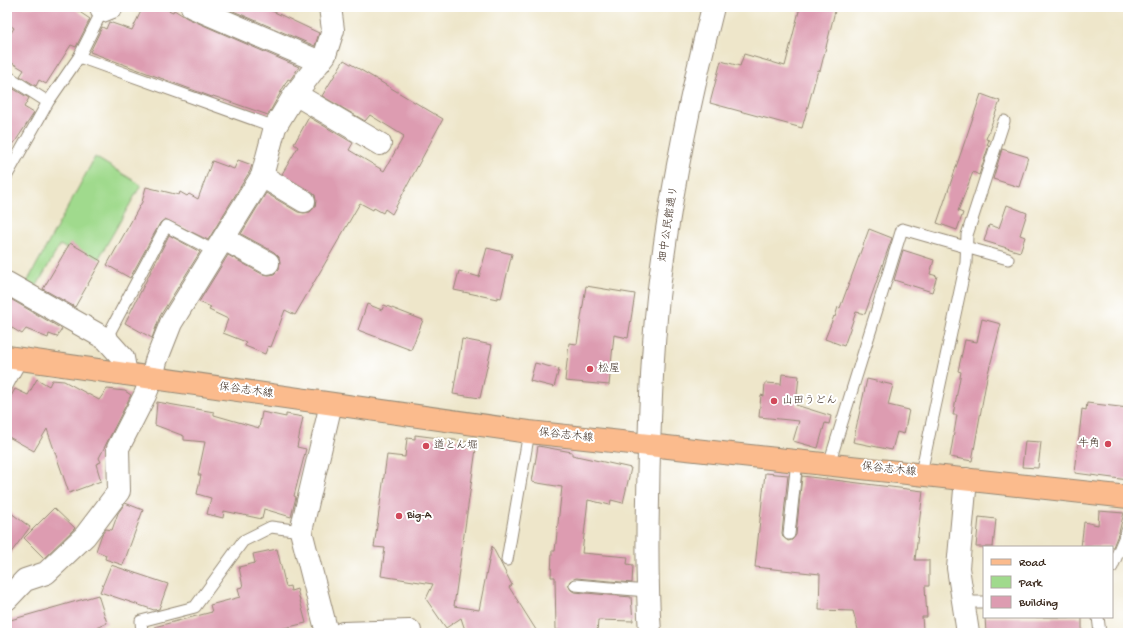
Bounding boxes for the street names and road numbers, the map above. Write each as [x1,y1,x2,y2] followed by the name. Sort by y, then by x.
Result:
[656,185,681,263] street label: 畑中公民館通り
[218,380,274,401] street label: 保谷志木線
[538,426,594,445] street label: 保谷志木線
[861,460,917,479] street label: 保谷志木線

